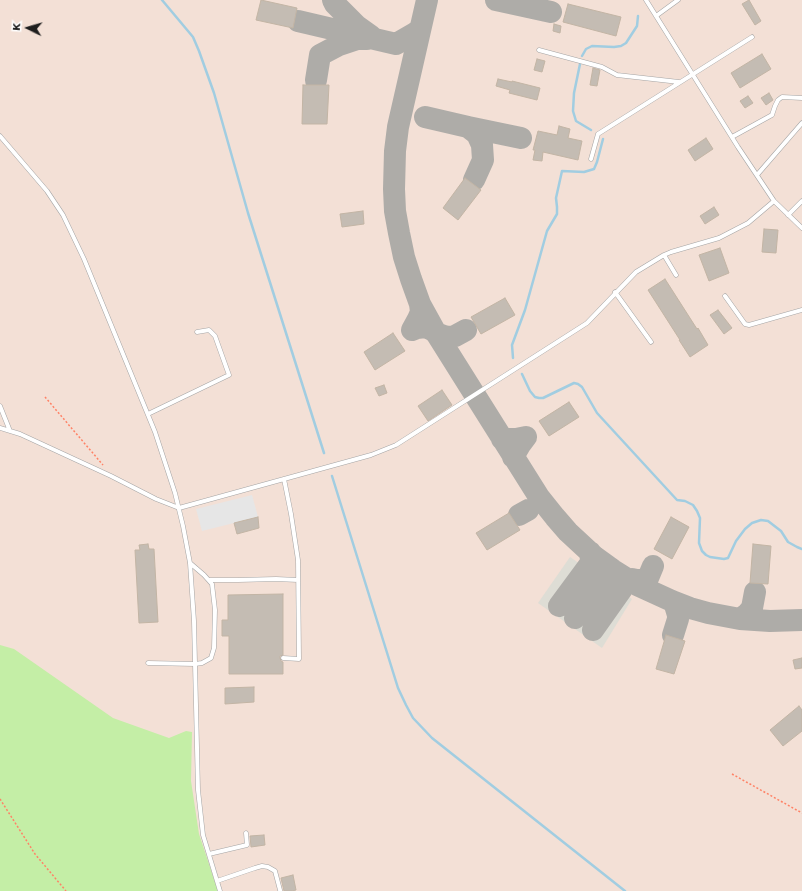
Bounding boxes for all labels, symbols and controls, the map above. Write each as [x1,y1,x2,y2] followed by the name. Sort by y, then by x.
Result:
[8,8,48,48] north arrow
[8,22,24,31] text: K

